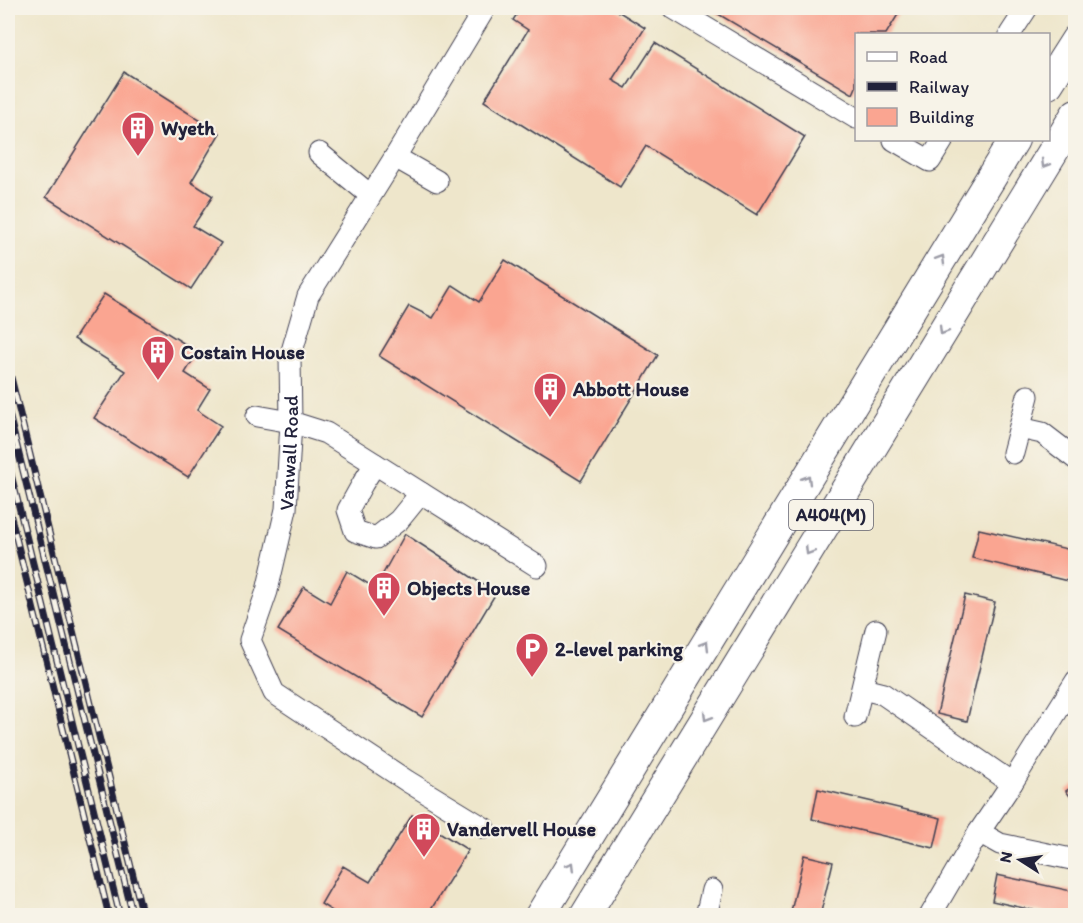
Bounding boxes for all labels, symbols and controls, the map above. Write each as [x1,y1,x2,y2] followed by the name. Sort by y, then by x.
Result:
[855,33,1050,141] legend
[909,46,948,68] text: Road
[909,76,970,98] text: Railway
[909,106,975,128] text: Building
[120,110,156,157] building icon: Wyeth
[161,116,215,141] place label: Wyeth
[1041,158,1052,168] one-way arrow
[934,255,946,265] one-way arrow
[939,325,951,335] one-way arrow
[140,334,176,381] building icon: Costain House
[181,340,305,364] place label: Costain House
[532,371,568,418] building icon: Abbott House
[572,377,690,401] place label: Abbott House
[274,395,303,511] street label: Vanwall Road
[799,475,811,485] one-way arrow
[789,500,873,530] road number: A404(M)
[804,545,816,555] one-way arrow
[366,570,402,617] building icon: Objects House
[407,576,531,601] place label: Objects House
[514,631,550,678] parking icon: 2-level parking
[555,637,684,662] place label: 2-level parking
[698,641,710,651] one-way arrow
[702,711,714,721] one-way arrow
[406,811,442,858] building icon: Vandervell House
[447,817,596,841] place label: Vandervell House
[990,830,1050,890] north arrow
[995,850,1016,864] text: N
[563,862,575,872] one-way arrow

